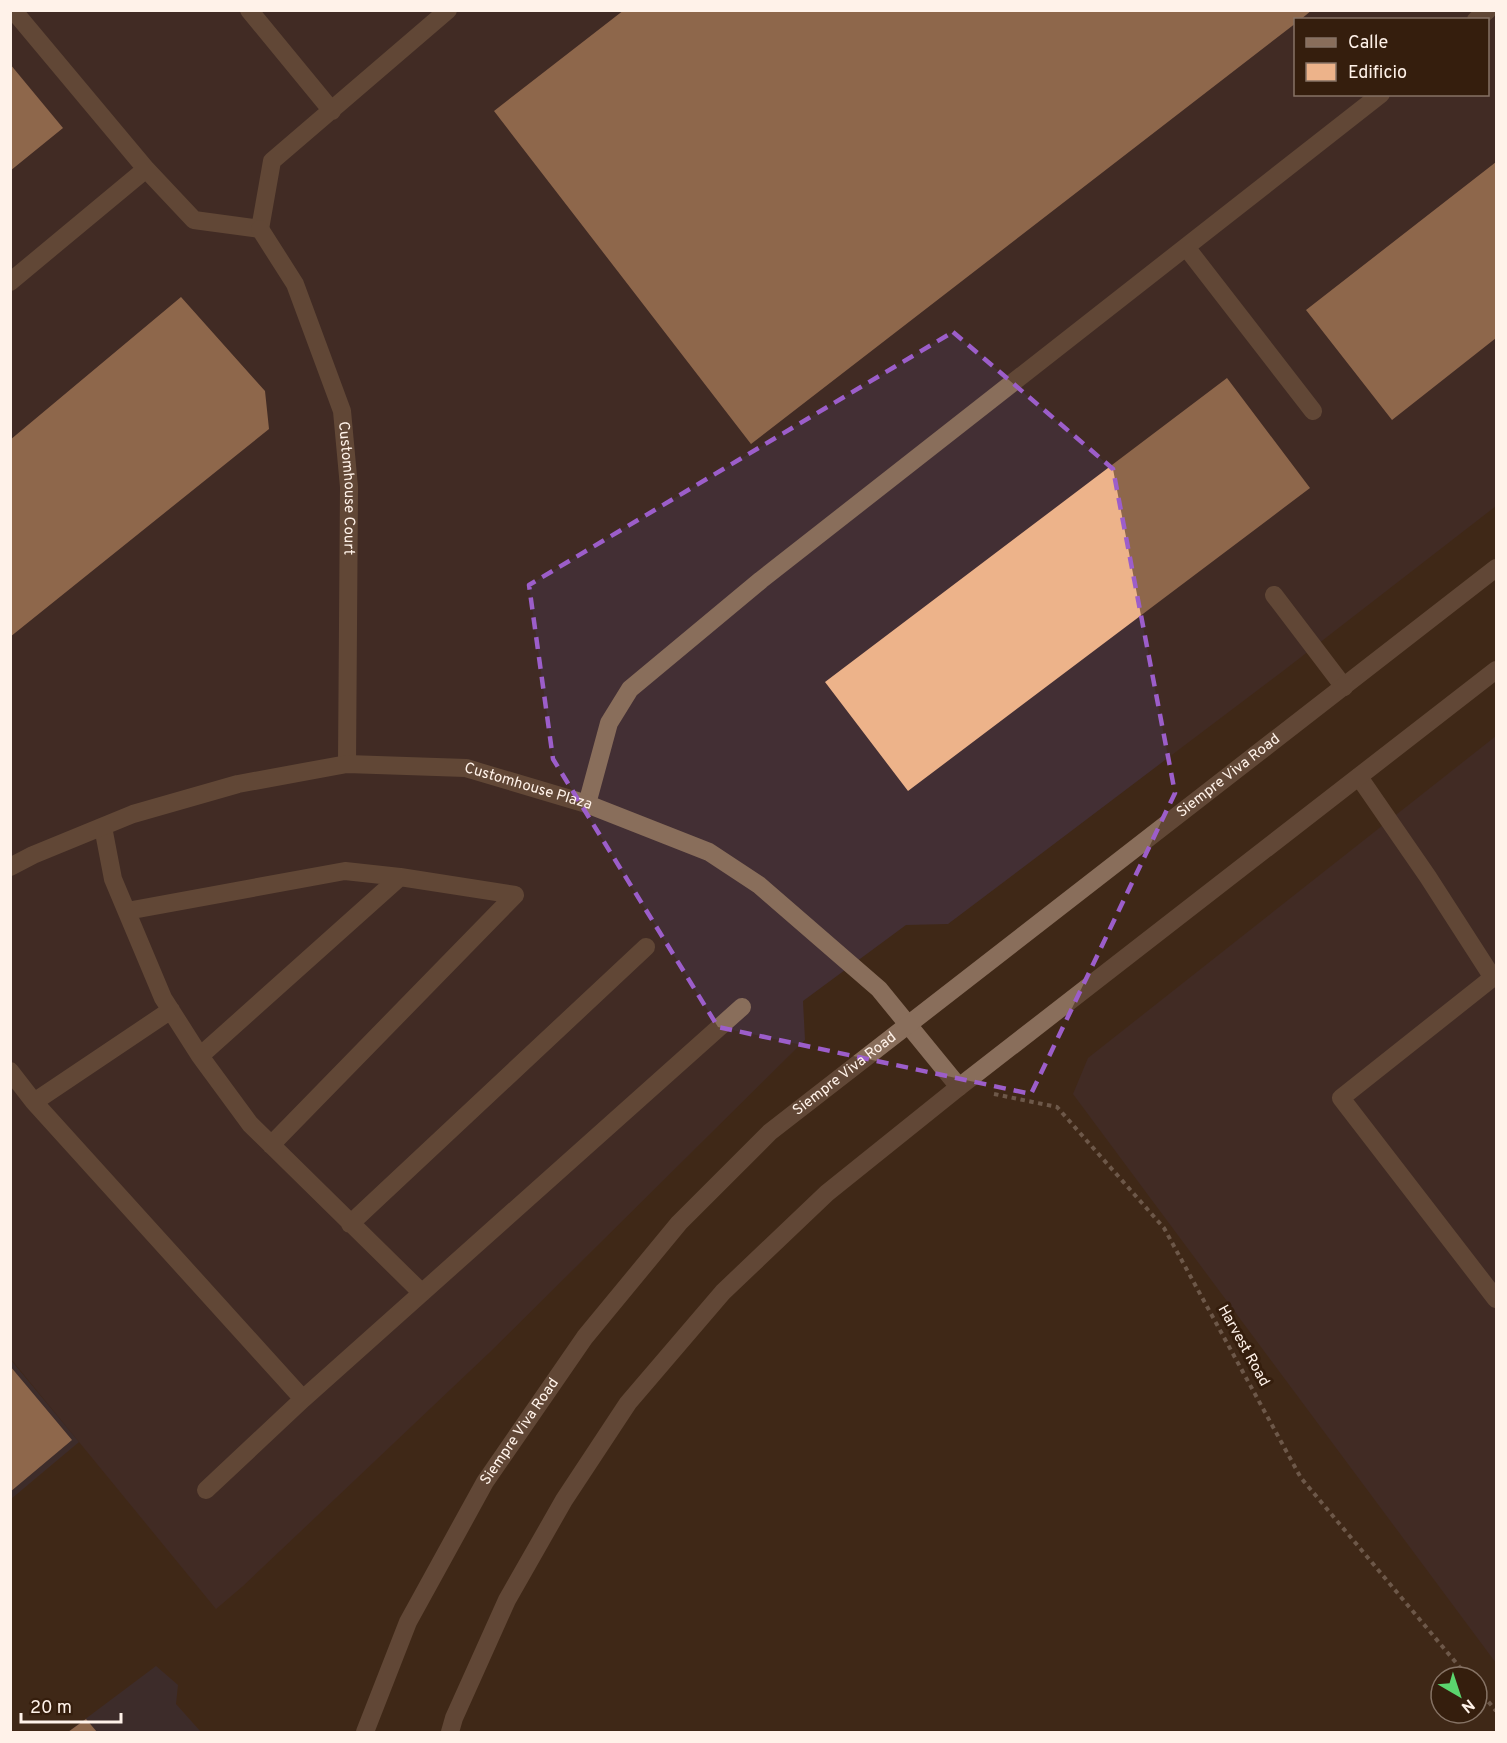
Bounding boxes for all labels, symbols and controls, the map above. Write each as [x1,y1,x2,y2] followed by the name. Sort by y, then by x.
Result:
[1294,18,1489,96] legend
[1348,32,1388,55] text: Calle
[1348,62,1407,85] text: Edificio
[333,420,359,555] street label: Customhouse Court
[1173,730,1284,822] street label: Siempre Viva Road
[462,759,595,815] street label: Customhouse Plaza
[789,1028,900,1120] street label: Siempre Viva Road
[1213,1302,1273,1390] street label: Harvest Road
[476,1374,563,1489] street label: Siempre Viva Road
[1429,1665,1489,1725] north arrow
[21,1686,122,1724] scale bar
[1456,1694,1478,1716] text: N
[30,1697,72,1720] text: 20 m

